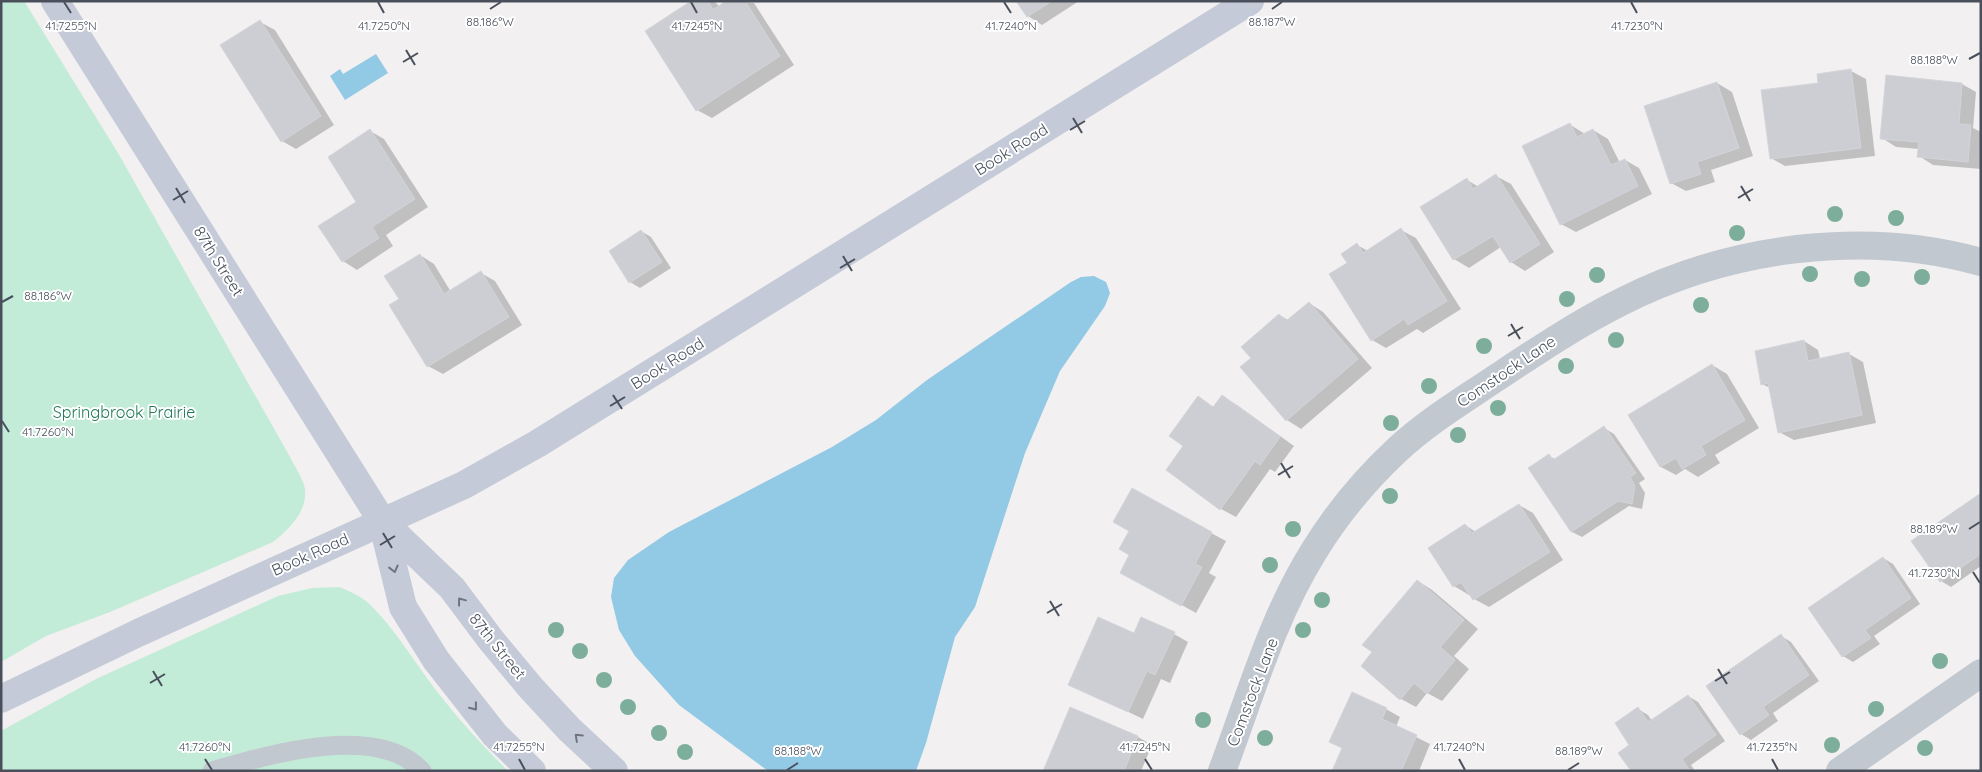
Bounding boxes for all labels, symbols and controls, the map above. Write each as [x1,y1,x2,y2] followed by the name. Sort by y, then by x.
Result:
[466,14,514,29] text: 88.186°W
[1249,14,1296,29] text: 88.187°W
[45,18,97,33] text: 41.7255°N
[358,18,410,33] text: 41.7250°N
[671,18,723,33] text: 41.7245°N
[985,18,1037,33] text: 41.7240°N
[1611,18,1663,33] text: 41.7230°N
[1910,52,1958,67] text: 88.188°W
[971,119,1051,179] street label: Book Road
[190,222,248,300] street label: 87th Street
[24,288,72,303] text: 88.186°W
[1453,331,1559,411] street label: Comstock Lane
[627,333,707,393] street label: Book Road
[53,402,195,422] park label: Springbrook Prairie
[22,424,74,439] text: 41.7260°N
[1910,521,1958,536] text: 88.189°W
[268,528,352,580] street label: Book Road
[388,564,399,573] one-way arrow
[1908,565,1960,580] text: 41.7230°N
[459,598,467,607] one-way arrow
[465,609,531,683] street label: 87th Street
[1222,635,1282,749] street label: Comstock Lane
[468,702,477,711] one-way arrow
[575,734,584,743] one-way arrow
[179,739,231,754] text: 41.7260°N
[493,739,545,754] text: 41.7255°N
[1119,739,1171,754] text: 41.7245°N
[1433,739,1485,754] text: 41.7240°N
[1746,739,1798,754] text: 41.7235°N
[774,743,822,758] text: 88.188°W
[1555,743,1603,758] text: 88.189°W

